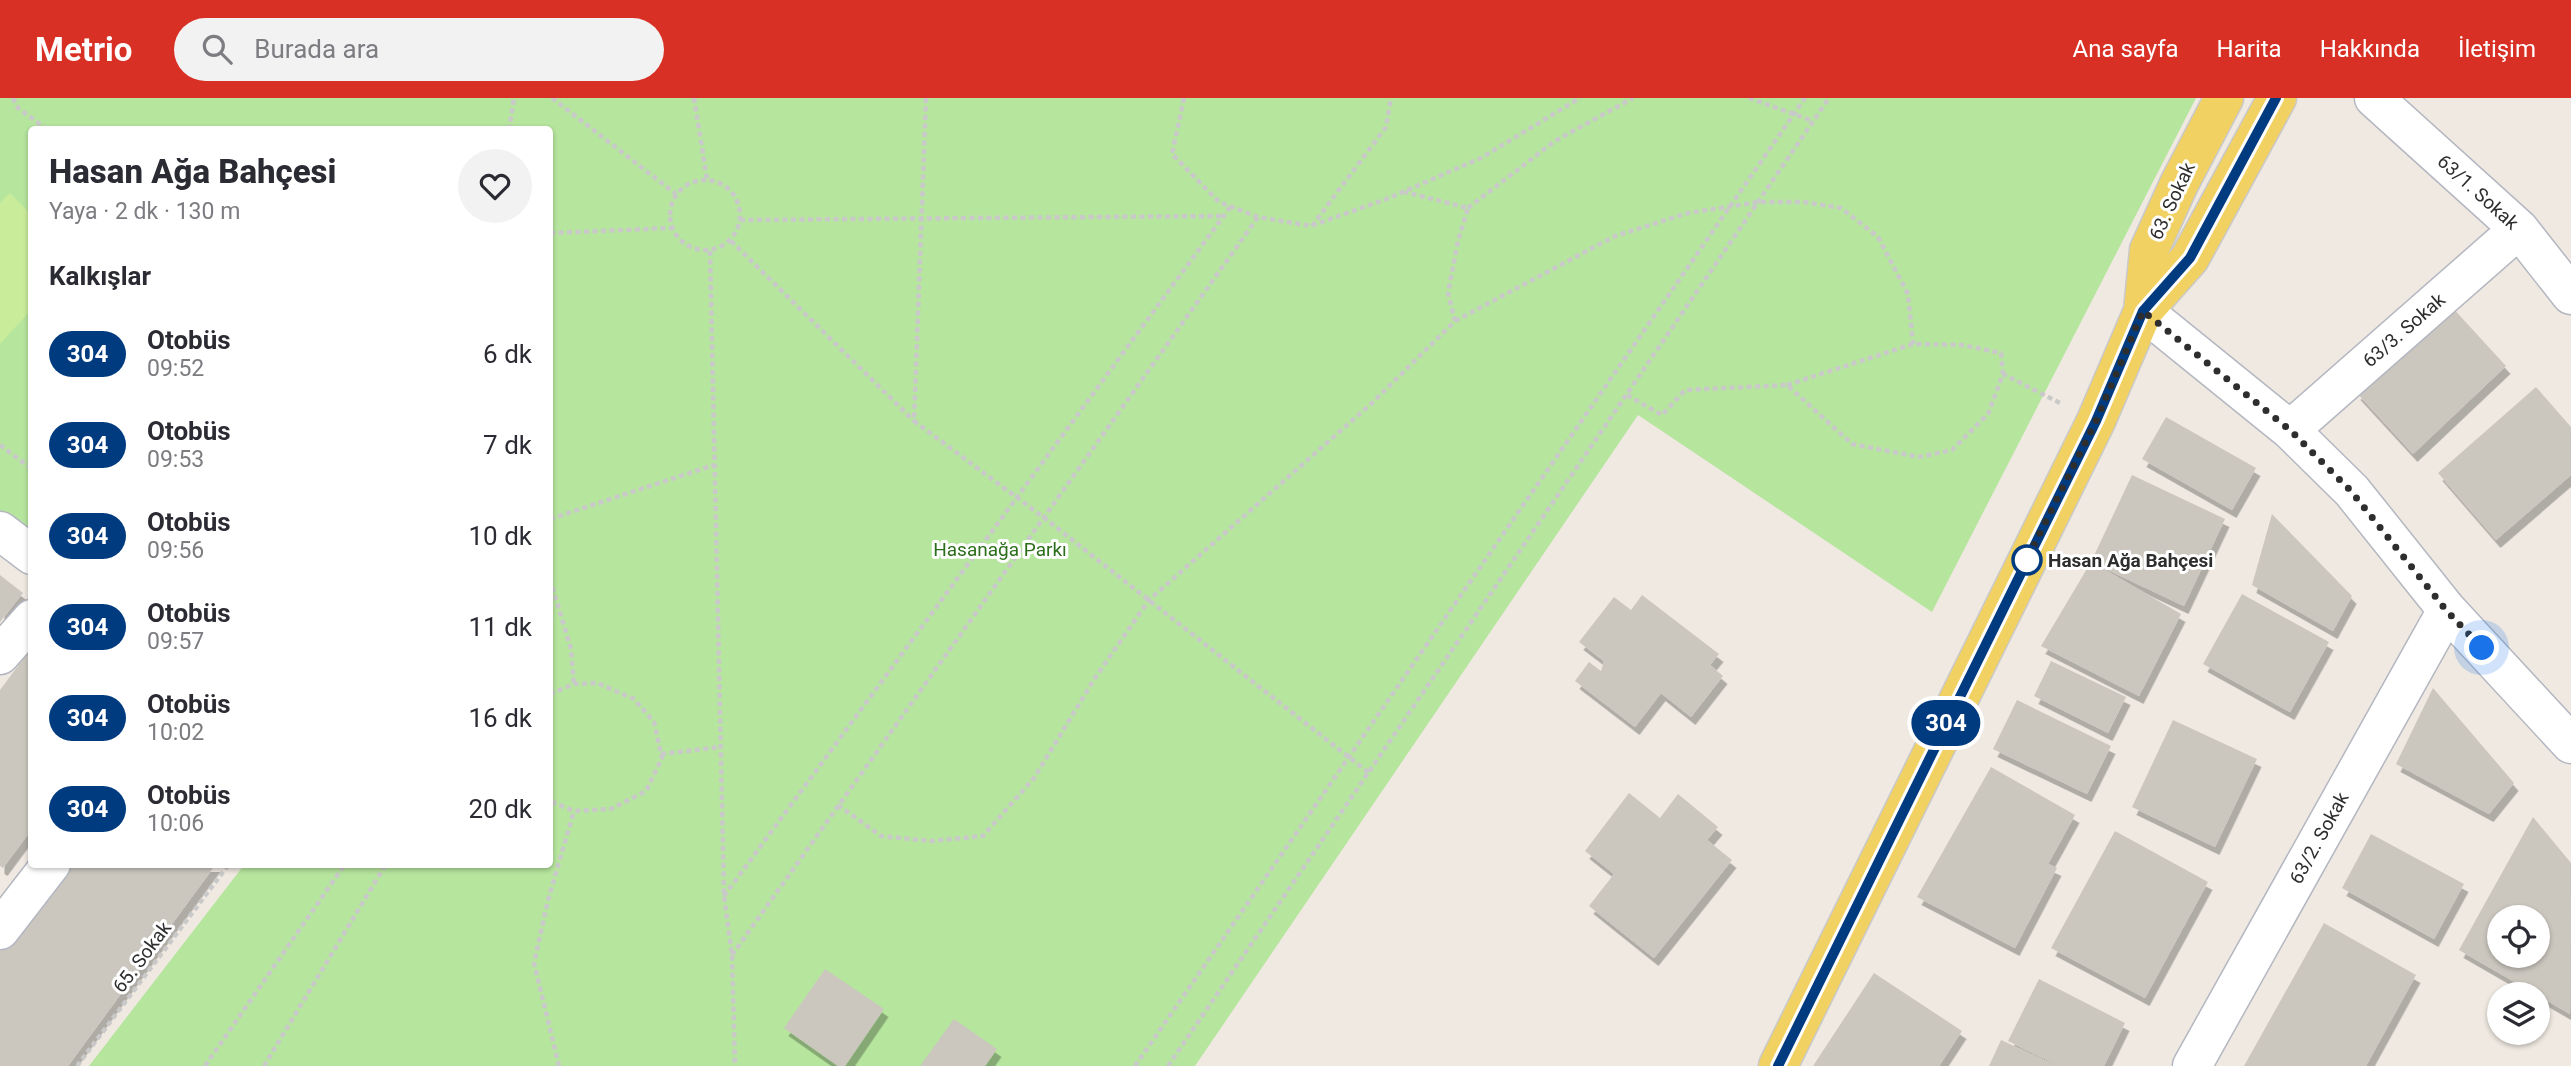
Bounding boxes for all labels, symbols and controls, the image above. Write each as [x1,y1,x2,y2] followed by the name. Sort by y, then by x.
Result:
[174,18,664,81] search box
[35,30,132,69] text: Metrio
[198,30,236,68] icon: search
[254,34,379,64] text: Burada ara
[2073,35,2179,63] text: Ana sayfa
[2217,35,2282,63] text: Harita
[2320,35,2420,63] text: Hakkında
[2458,35,2536,63] text: İletişim
[458,149,532,223] button: heart
[2433,150,2524,235] street label: 63/1. Sokak
[49,152,336,191] text: Hasan Ağa Bahçesi
[2144,158,2200,243] street label: 63. Sokak
[49,198,240,225] text: Yaya · 2 dk · 130 m
[49,261,151,291] text: Kalkışlar
[2358,288,2450,372] street label: 63/3. Sokak
[147,325,231,355] text: Otobüs
[483,339,532,369] text: 6 dk
[67,340,108,368] text: 304
[147,355,204,382] text: 09:52
[147,416,231,446] text: Otobüs
[483,430,532,460] text: 7 dk
[67,431,108,459] text: 304
[147,446,204,473] text: 09:53
[147,507,231,537] text: Otobüs
[468,521,532,551] text: 10 dk
[67,522,108,550] text: 304
[147,537,204,564] text: 09:56
[933,538,1067,561] park label: Hasanağa Parkı
[2012,545,2042,575] marker: Hasan Ağa Bahçesi
[2048,549,2213,572] place label: Hasan Ağa Bahçesi
[147,598,231,628] text: Otobüs
[468,612,532,642] text: 11 dk
[67,613,108,641] text: 304
[147,628,204,655] text: 09:57
[2464,630,2499,665] your location
[147,689,231,719] text: Otobüs
[1906,700,1986,746] line badge: 304
[468,703,532,733] text: 16 dk
[67,704,108,732] text: 304
[1925,709,1967,737] text: 304
[147,719,204,746] text: 10:02
[147,780,231,810] text: Otobüs
[2284,788,2354,888] street label: 63/2. Sokak
[468,794,532,824] text: 20 dk
[67,795,108,823] text: 304
[147,810,204,837] text: 10:06
[2487,905,2550,1045] map controls
[2487,905,2550,968] button: locate
[108,917,176,997] street label: 65. Sokak
[2487,982,2550,1045] button: layers

